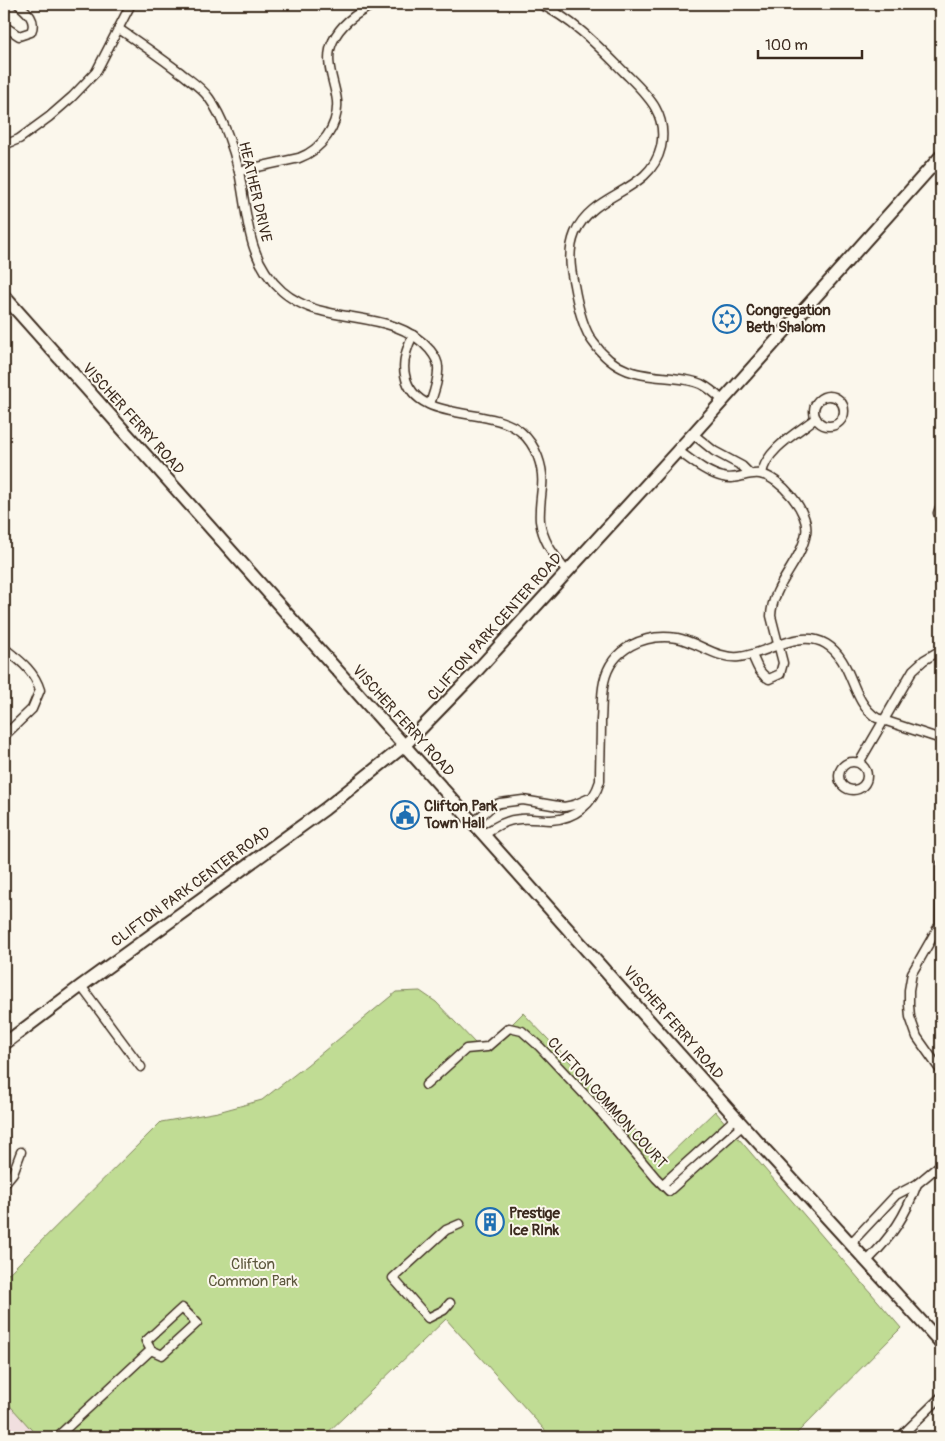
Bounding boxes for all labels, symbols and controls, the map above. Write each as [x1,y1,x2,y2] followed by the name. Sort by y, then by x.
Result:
[758,28,861,60] scale bar
[765,36,808,55] text: 100 m
[234,140,276,244] street label: HEATHER DRIVE
[746,301,831,337] place label: Congregation Beth Shalom
[712,304,742,334] synagogue icon: Congregation Beth Shalom
[78,359,188,479] street label: VISCHER FERRY ROAD
[424,549,566,705] street label: CLIFTON PARK CENTER ROAD
[348,661,458,781] street label: VISCHER FERRY ROAD
[423,797,498,833] place label: Clifton Park Town Hall
[390,800,420,830] public building icon: Clifton Park Town Hall
[108,823,274,951] street label: CLIFTON PARK CENTER ROAD
[619,962,727,1084] street label: VISCHER FERRY ROAD
[543,1033,671,1173] street label: CLIFTON COMMON COURT
[509,1204,560,1240] place label: Prestige Ice RInk
[475,1207,505,1237] building icon: Prestige Ice RInk
[208,1255,298,1291] park label: Clifton Common Park

